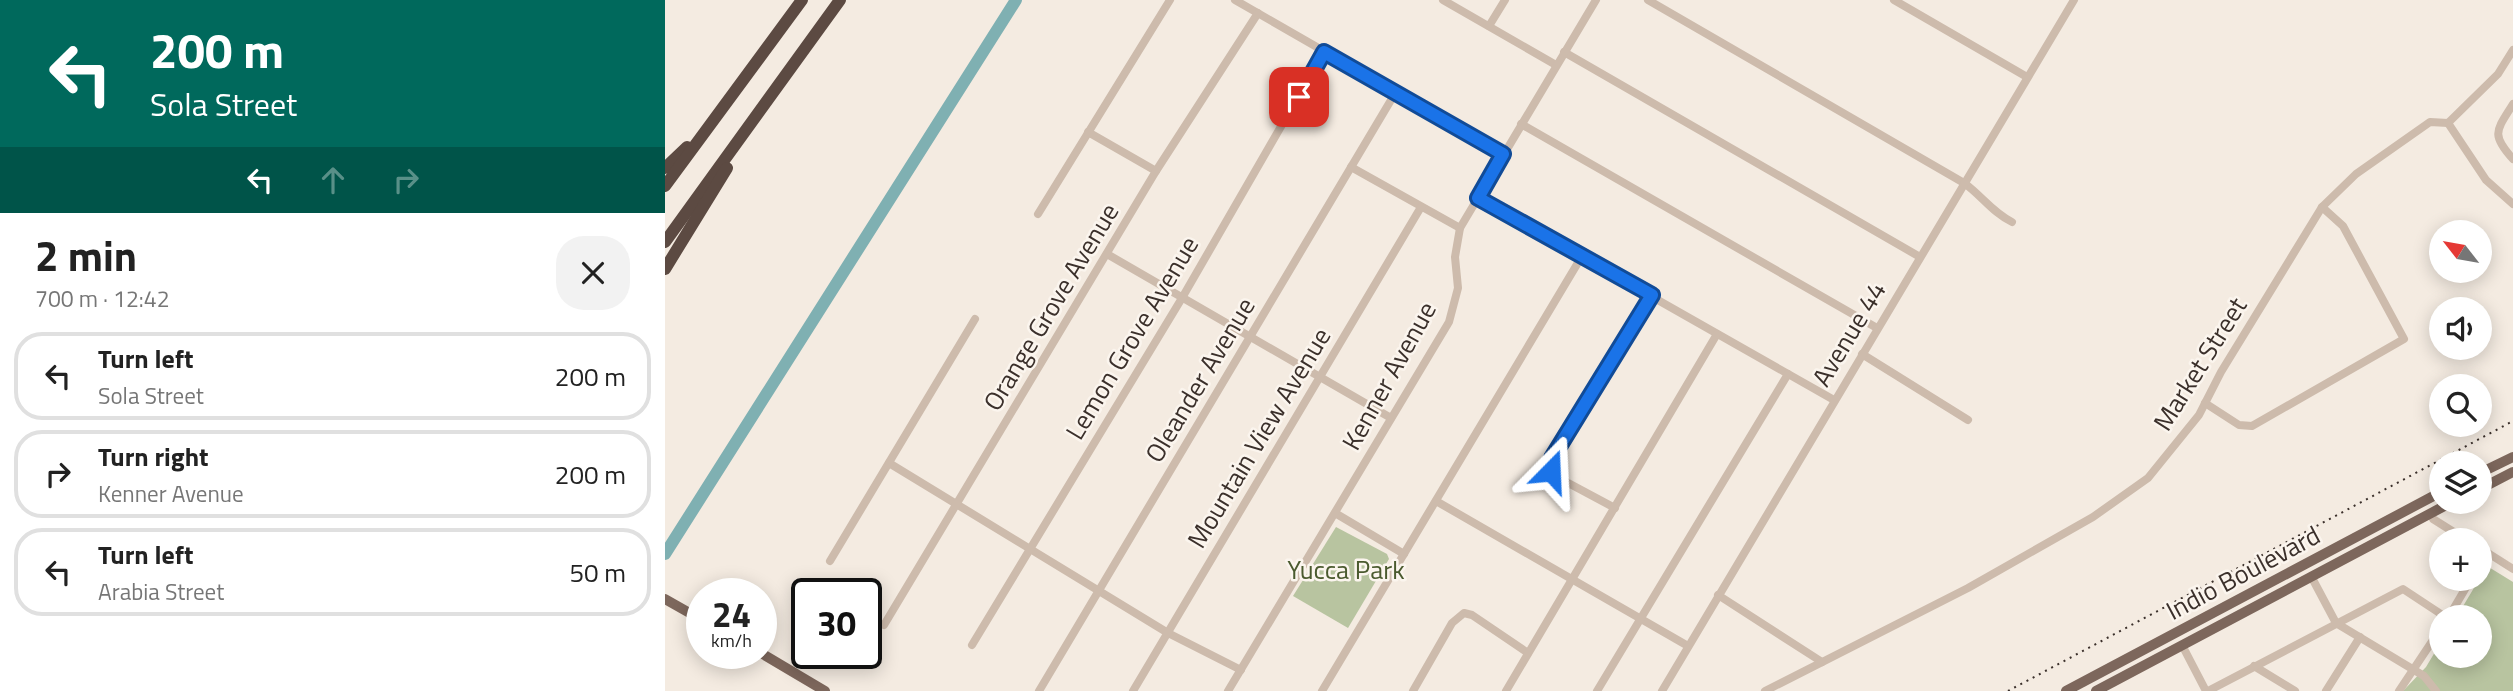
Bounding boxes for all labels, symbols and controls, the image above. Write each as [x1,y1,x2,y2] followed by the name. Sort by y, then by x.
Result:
[150,12,284,87] text: 200 m
[35,28,126,119] icon: left
[1269,67,1329,127] pin
[1280,78,1318,116] icon: arrive
[150,80,297,128] text: Sola Street
[241,161,279,199] icon: left
[314,161,352,199] icon: ahead
[387,161,425,199] icon: right
[973,196,1128,418] street label: Orange Grove Avenue
[2429,220,2492,284] north arrow
[2429,220,2492,668] map controls
[35,223,137,287] text: 2 min
[1055,229,1208,447] street label: Lemon Grove Avenue
[556,236,630,310] button: close
[1802,274,1895,394] street label: Avenue 44
[35,281,170,316] text: 700 m · 12:42
[2143,289,2256,438] street label: Market Street
[1135,290,1264,470] street label: Oleander Avenue
[1332,294,1446,457] street label: Kenner Avenue
[2429,297,2492,360] button: sound
[1177,320,1340,556] street label: Mountain View Avenue
[98,339,193,378] text: Turn left
[39,357,77,395] icon: left
[555,357,626,396] text: 200 m
[2429,374,2492,437] button: search
[98,378,204,413] text: Sola Street
[1514,434,1588,508] position arrow
[98,437,209,476] text: Turn right
[2429,451,2492,514] button: layers
[39,455,77,493] icon: right
[555,455,626,494] text: 200 m
[98,476,244,511] text: Kenner Avenue
[2159,516,2327,630] street label: Indio Boulevard
[2429,528,2492,591] button: +
[98,535,193,574] text: Turn left
[1287,550,1405,589] park label: Yucca Park
[39,553,77,591] icon: left
[569,553,626,592] text: 50 m
[98,574,224,609] text: Arabia Street
[791,578,882,669] speed limit sign: 30
[712,587,751,641] text: 24
[2429,605,2492,668] button: −
[711,627,752,654] text: km/h

